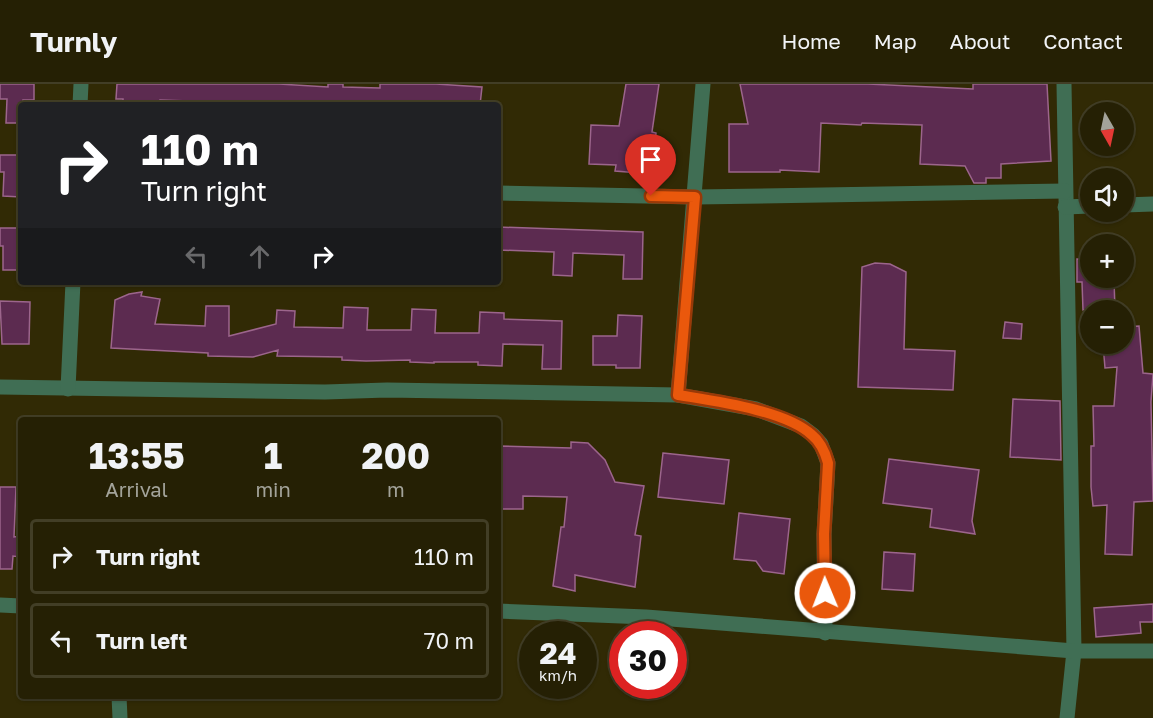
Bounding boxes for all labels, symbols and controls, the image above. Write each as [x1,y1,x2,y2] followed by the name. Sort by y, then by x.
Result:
[30,25,117,58] text: Turnly
[781,28,841,54] text: Home
[874,28,917,54] text: Map
[950,28,1010,54] text: About
[1043,28,1123,54] text: Contact
[1080,102,1134,156] north arrow
[1080,102,1134,354] map controls
[141,124,259,174] text: 110 m
[42,126,120,204] icon: right
[625,134,676,196] pin
[634,143,667,176] icon: arrive
[1080,168,1134,222] button: sound
[141,175,267,207] text: Turn right
[1080,234,1134,288] button: +
[180,240,213,273] icon: left
[243,240,276,273] icon: ahead
[306,240,339,273] icon: right
[1080,300,1134,354] button: −
[89,434,185,477] text: 13:55
[264,434,282,477] text: 1
[361,434,430,477] text: 200
[105,477,168,501] text: Arrival
[255,477,291,501] text: min
[387,477,405,501] text: m
[45,540,78,573] icon: right
[96,543,200,570] text: Turn right
[414,543,474,570] text: 110 m
[793,561,857,625] position arrow
[609,621,687,699] speed limit sign: 30
[45,624,78,657] icon: left
[96,627,187,654] text: Turn left
[424,627,474,654] text: 70 m
[539,635,577,671] text: 24
[539,666,577,684] text: km/h

